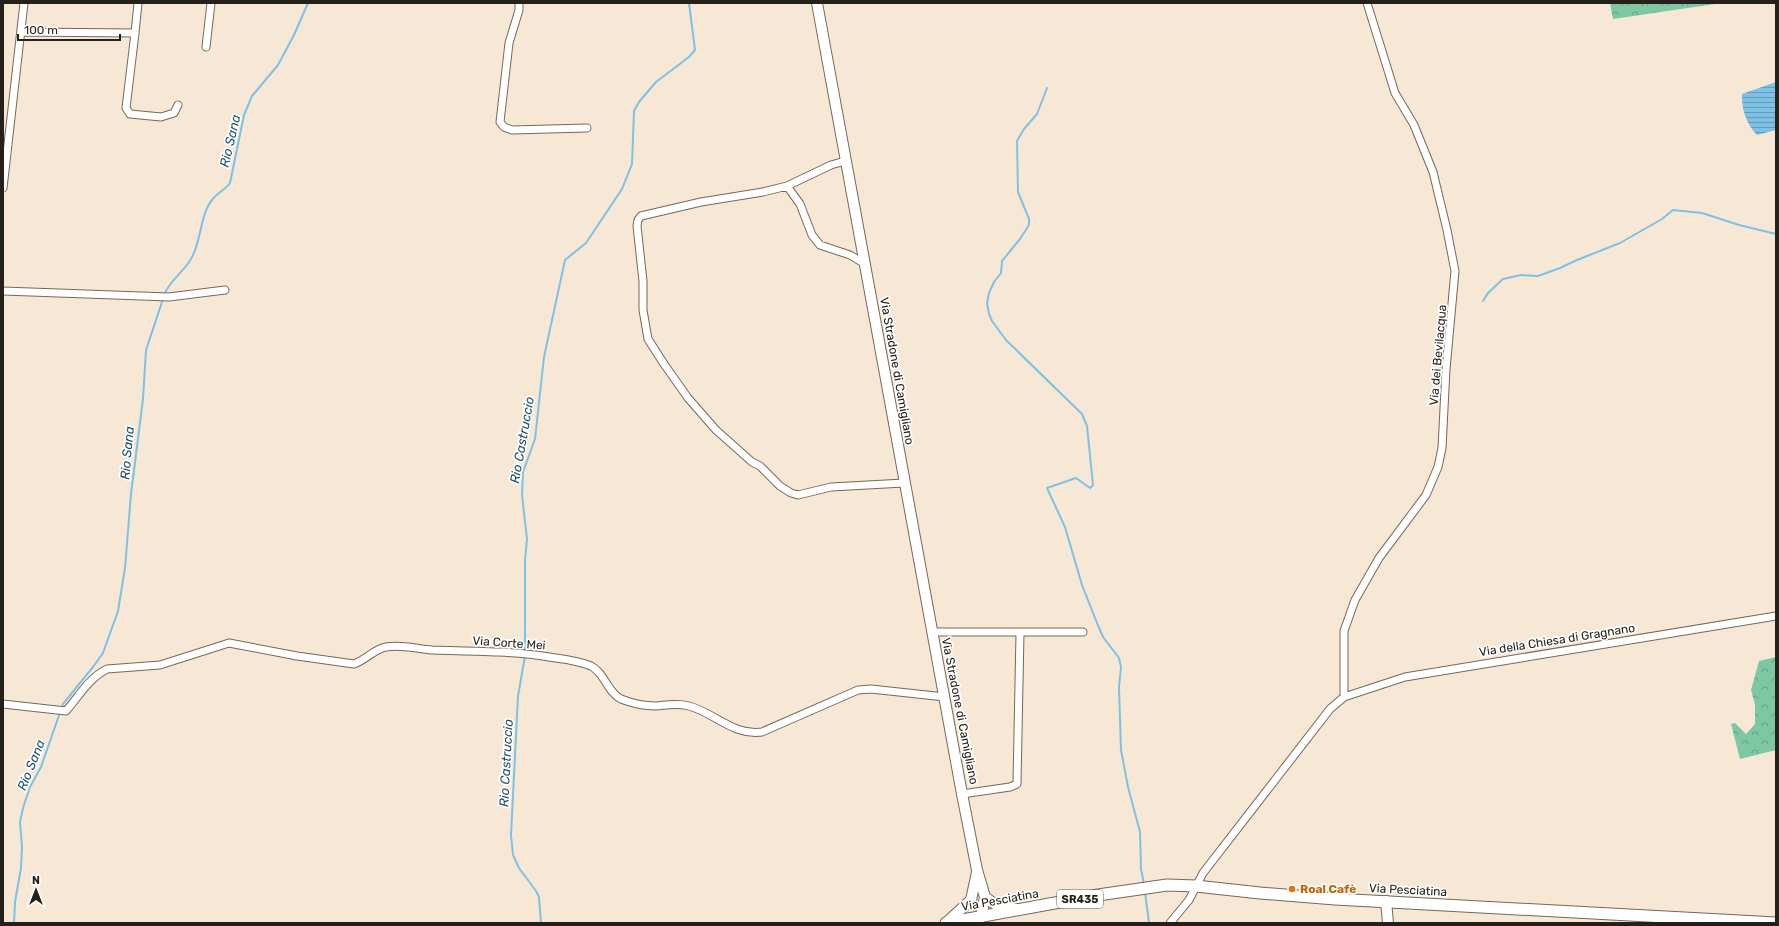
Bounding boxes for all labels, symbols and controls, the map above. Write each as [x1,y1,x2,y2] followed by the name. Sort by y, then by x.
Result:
[18,16,120,42] scale bar
[24,23,58,37] text: 100 m
[217,113,243,169] water label: Rio Sana
[877,296,917,446] street label: Via Stradone di Camigliano
[1427,304,1449,406] street label: Via dei Bevilacqua
[507,395,537,485] water label: Rio Castruccio
[117,425,137,480] water label: Rio Sana
[1478,621,1636,659] street label: Via della Chiesa di Gragnano
[472,633,546,653] street label: Via Corte Mei
[939,636,981,786] street label: Via Stradone di Camigliano
[496,719,516,807] water label: Rio Castruccio
[14,737,48,793] water label: Rio Sana
[16,870,56,910] north arrow
[32,874,40,887] text: N
[1369,881,1447,899] street label: Via Pesciatina
[1300,882,1356,896] place label: Roal Cafè
[1287,884,1297,894] marker: Roal Cafè
[960,886,1040,914] street label: Via Pesciatina
[1057,890,1103,908] road number: SR435

